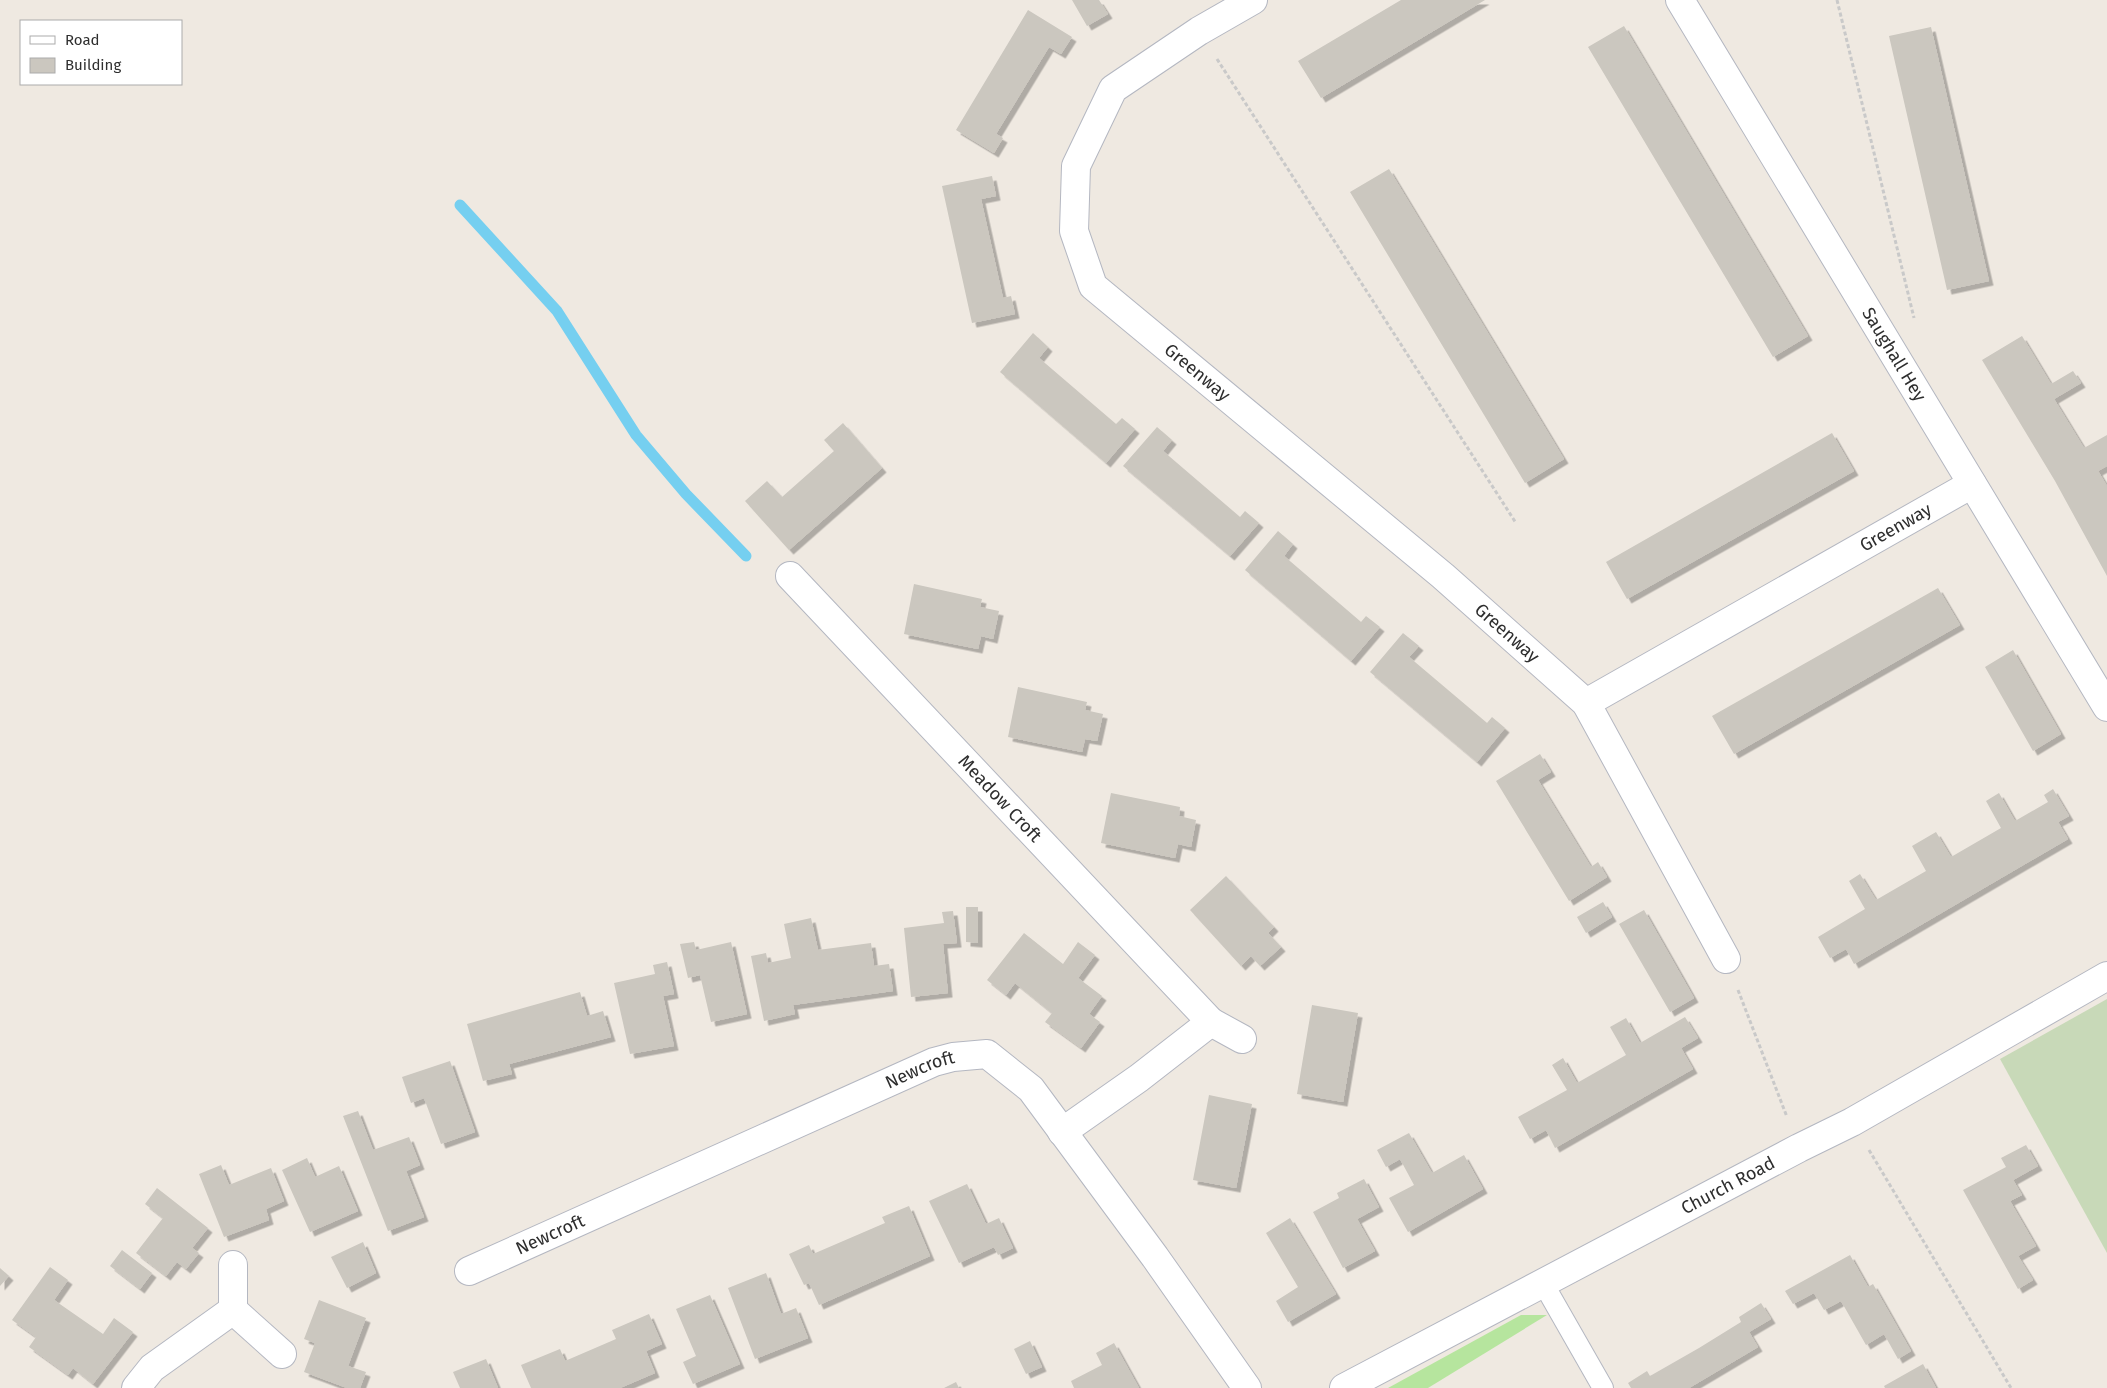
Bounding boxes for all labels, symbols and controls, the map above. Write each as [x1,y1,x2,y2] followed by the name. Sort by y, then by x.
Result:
[20,20,182,85] legend
[65,31,100,49] text: Road
[65,56,121,74] text: Building
[1857,303,1931,405] street label: Saughall Hey
[1160,339,1235,406] street label: Greenway
[1856,498,1936,556] street label: Greenway
[1470,599,1544,668] street label: Greenway
[954,750,1047,847] street label: Meadow Croft
[882,1046,957,1093] street label: Newcroft
[1677,1152,1778,1219] street label: Church Road
[512,1209,588,1260] street label: Newcroft

